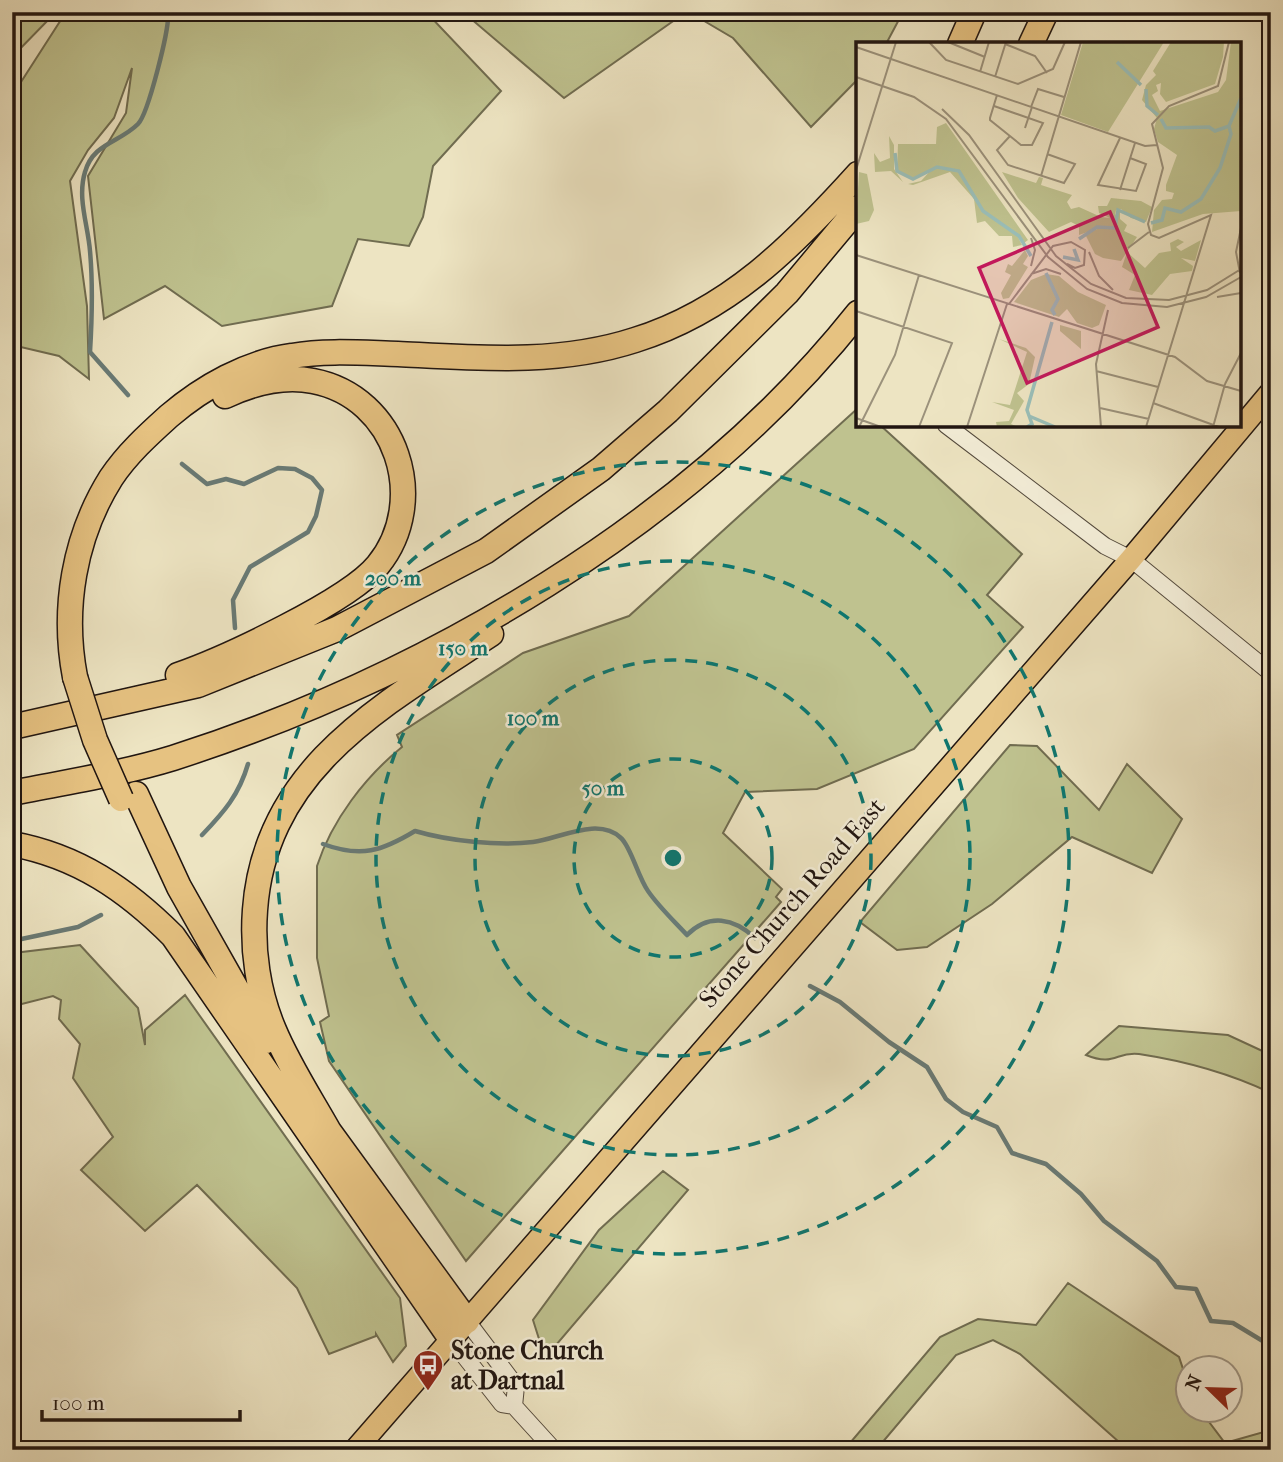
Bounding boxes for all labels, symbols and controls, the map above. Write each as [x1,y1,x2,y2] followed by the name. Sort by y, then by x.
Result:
[856,42,1241,427] inset map
[365,566,422,590] text: 200 m
[438,636,489,660] text: 150 m
[507,706,560,730] text: 100 m
[582,776,625,800] text: 50 m
[692,791,892,1014] street label: Stone Church Road East
[661,846,685,870] centre of rings
[451,1335,604,1396] place label: Stone Church at Dartnal
[411,1348,445,1392] bus stop icon: Stone Church at Dartnal
[1174,1354,1244,1424] north arrow
[1181,1371,1207,1394] text: N
[42,1378,240,1422] scale bar
[52,1391,105,1415] text: 100 m

